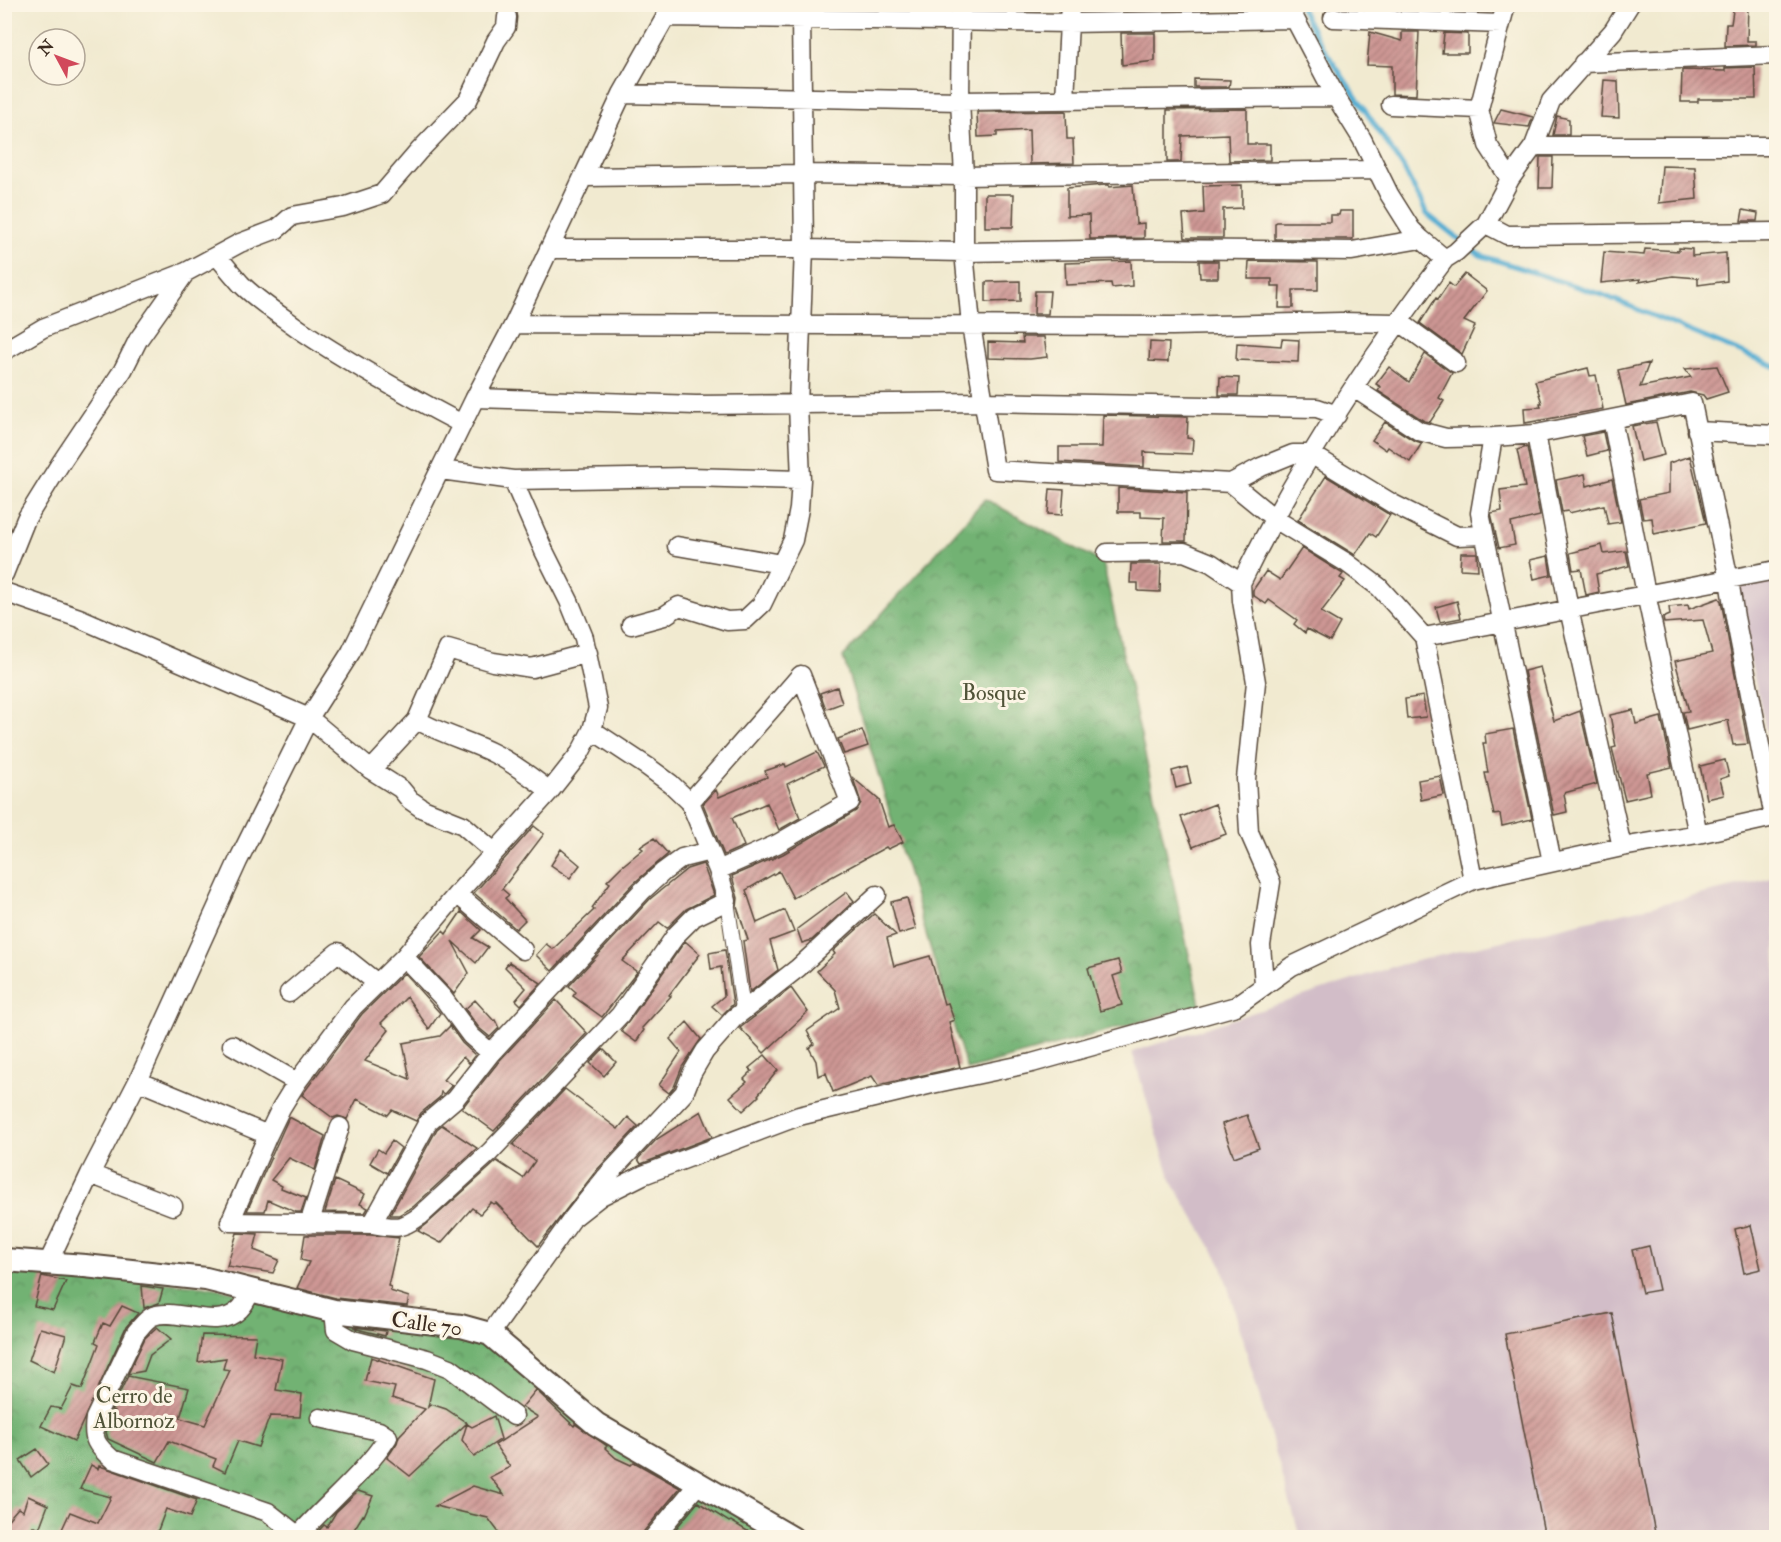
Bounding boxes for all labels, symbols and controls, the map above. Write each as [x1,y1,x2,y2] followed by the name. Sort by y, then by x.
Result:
[27,27,87,87] north arrow
[34,35,59,61] text: N
[962,679,1026,707] park label: Bosque
[390,1305,464,1343] street label: Calle 70
[92,1382,175,1435] park label: Cerro de Albornoz

